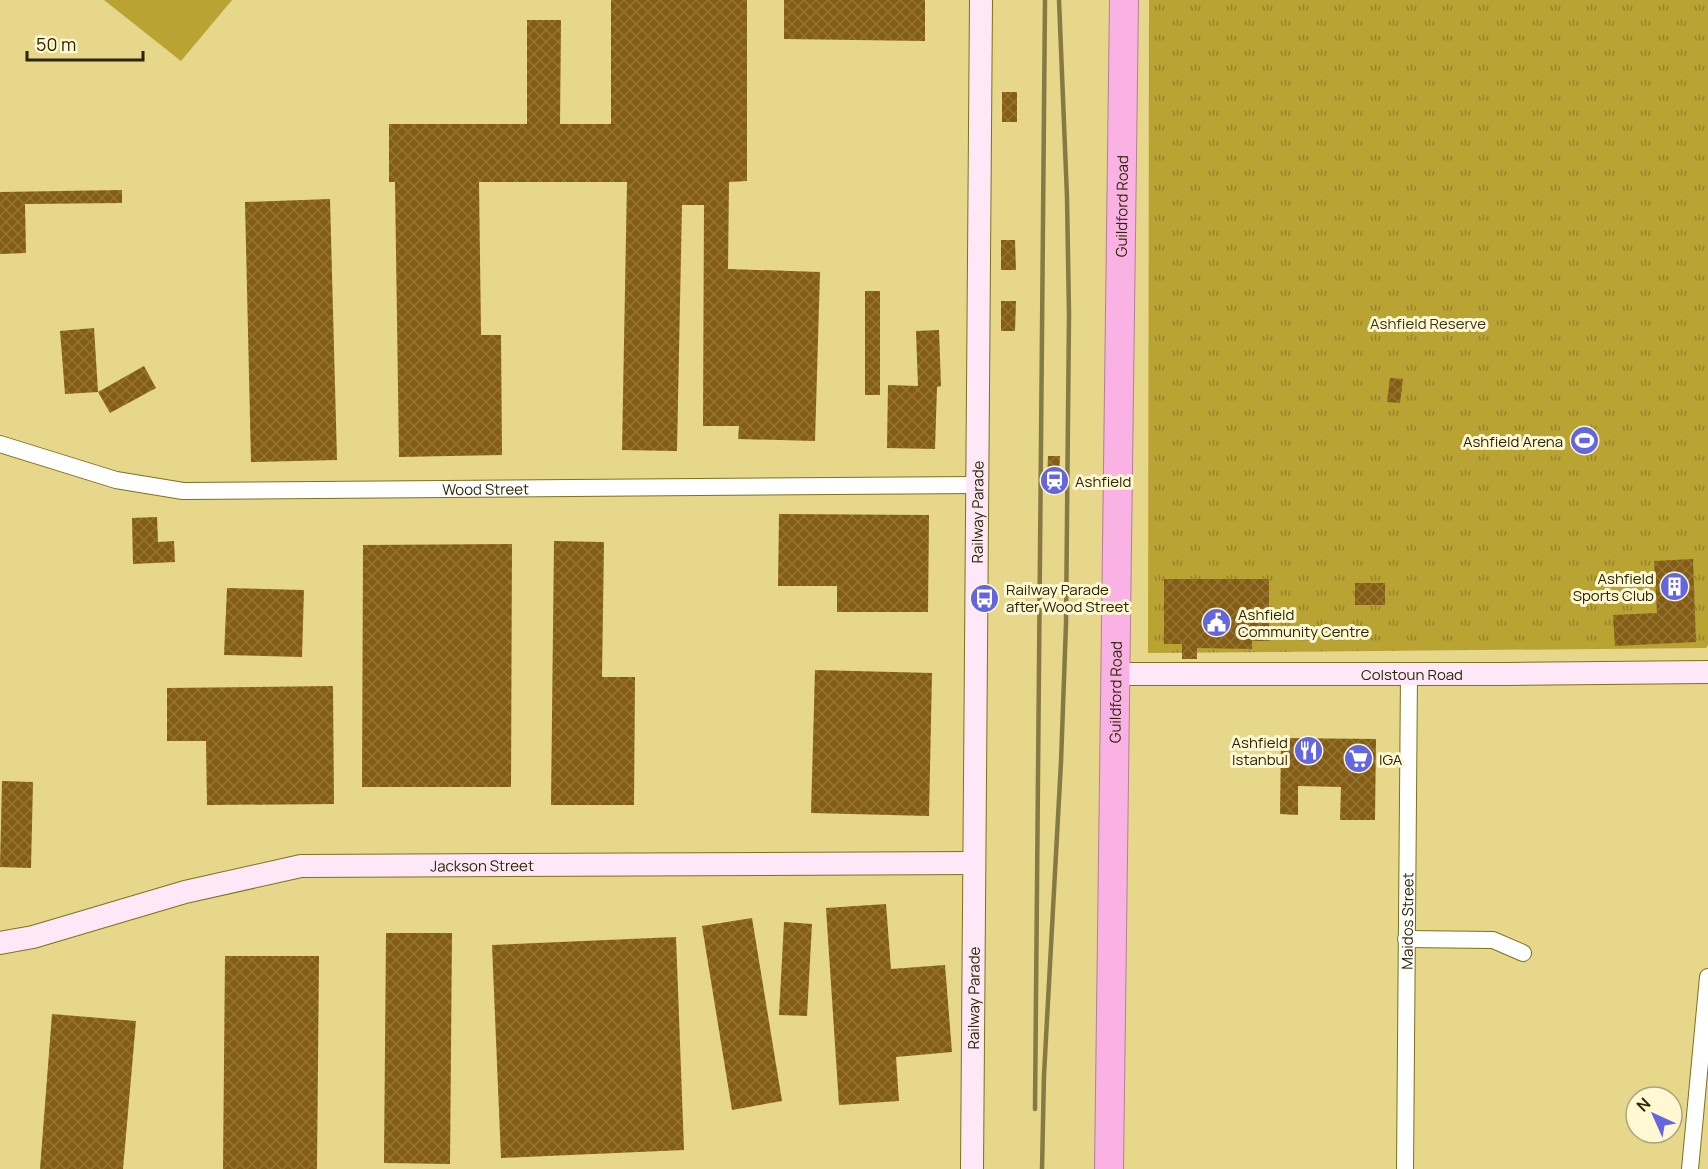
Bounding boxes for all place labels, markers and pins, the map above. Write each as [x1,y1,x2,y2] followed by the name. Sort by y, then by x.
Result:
[1568,425,1600,457] sports icon: Ashfield Arena
[1463,431,1563,452] place label: Ashfield Arena
[1038,465,1070,497] station icon: Ashfield
[1075,471,1132,492] place label: Ashfield
[1573,568,1654,606] place label: Ashfield Sports Club
[1659,571,1691,603] building icon: Ashfield Sports Club
[1006,579,1129,617] place label: Railway Parade after Wood Street
[969,582,1001,614] bus stop icon: Railway Parade after Wood Street
[1238,604,1370,642] place label: Ashfield Community Centre
[1201,607,1233,639] public building icon: Ashfield Community Centre
[1232,732,1288,770] place label: Ashfield Istanbul
[1293,735,1325,767] restaurant icon: Ashfield Istanbul
[1342,743,1374,775] supermarket icon: IGA
[1379,749,1403,770] place label: IGA

